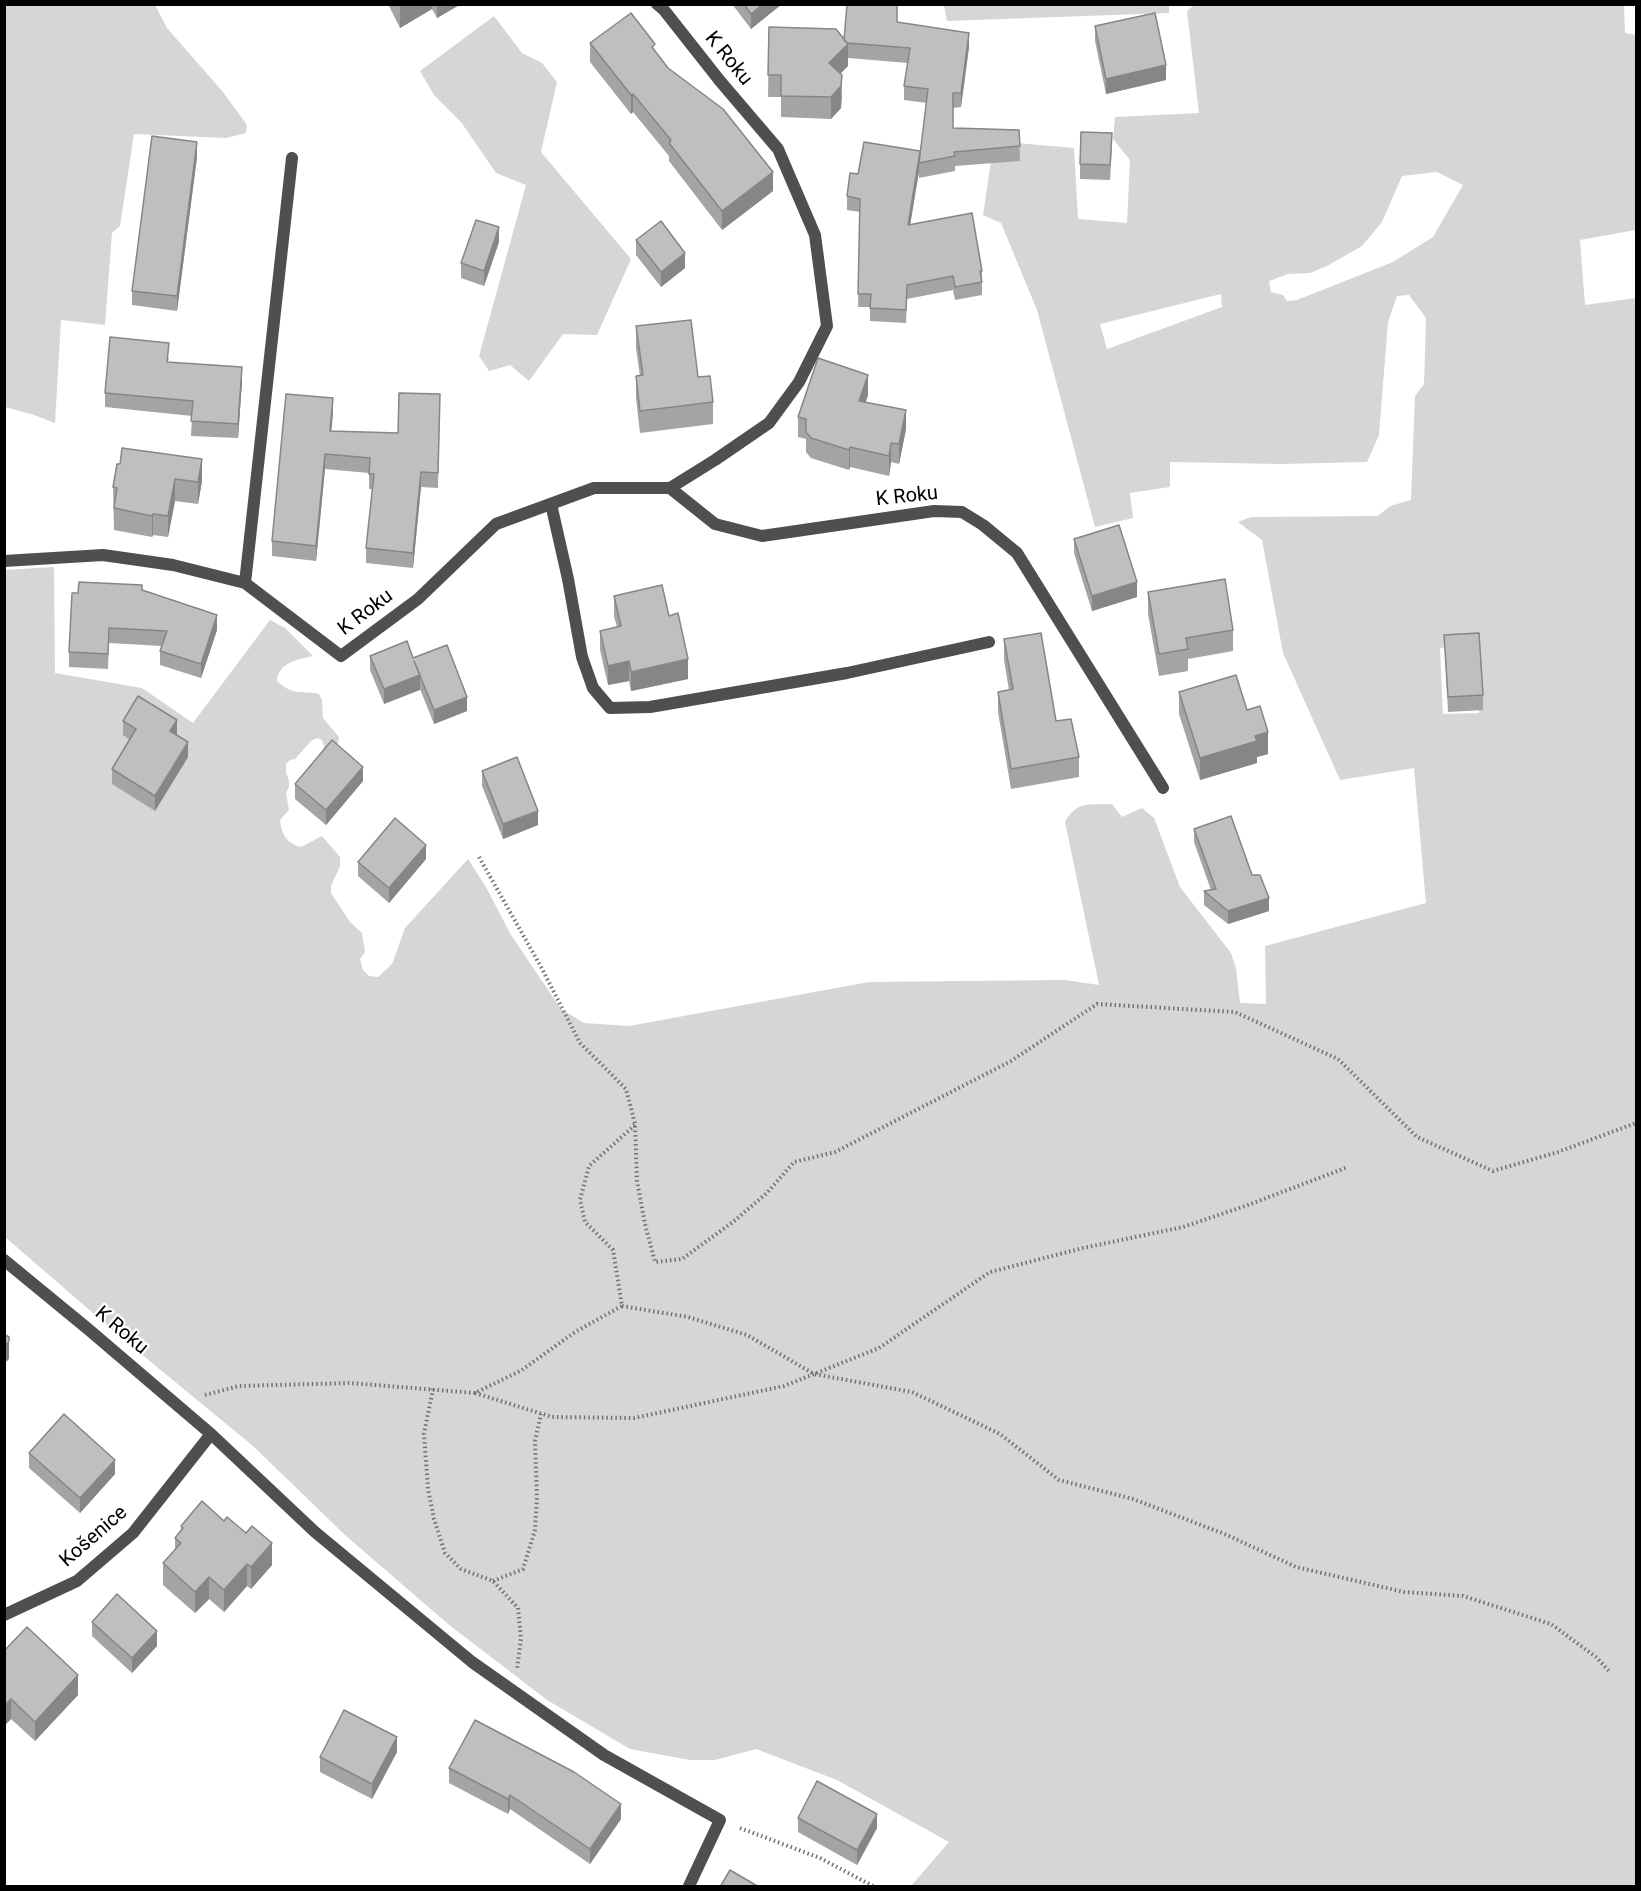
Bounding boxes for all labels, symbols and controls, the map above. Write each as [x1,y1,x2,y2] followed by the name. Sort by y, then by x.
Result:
[699,27,757,91] street label: K Roku
[875,482,939,512] street label: K Roku
[334,585,398,641] street label: K Roku
[89,1302,153,1360] street label: K Roku
[55,1501,133,1573] street label: Košenice

